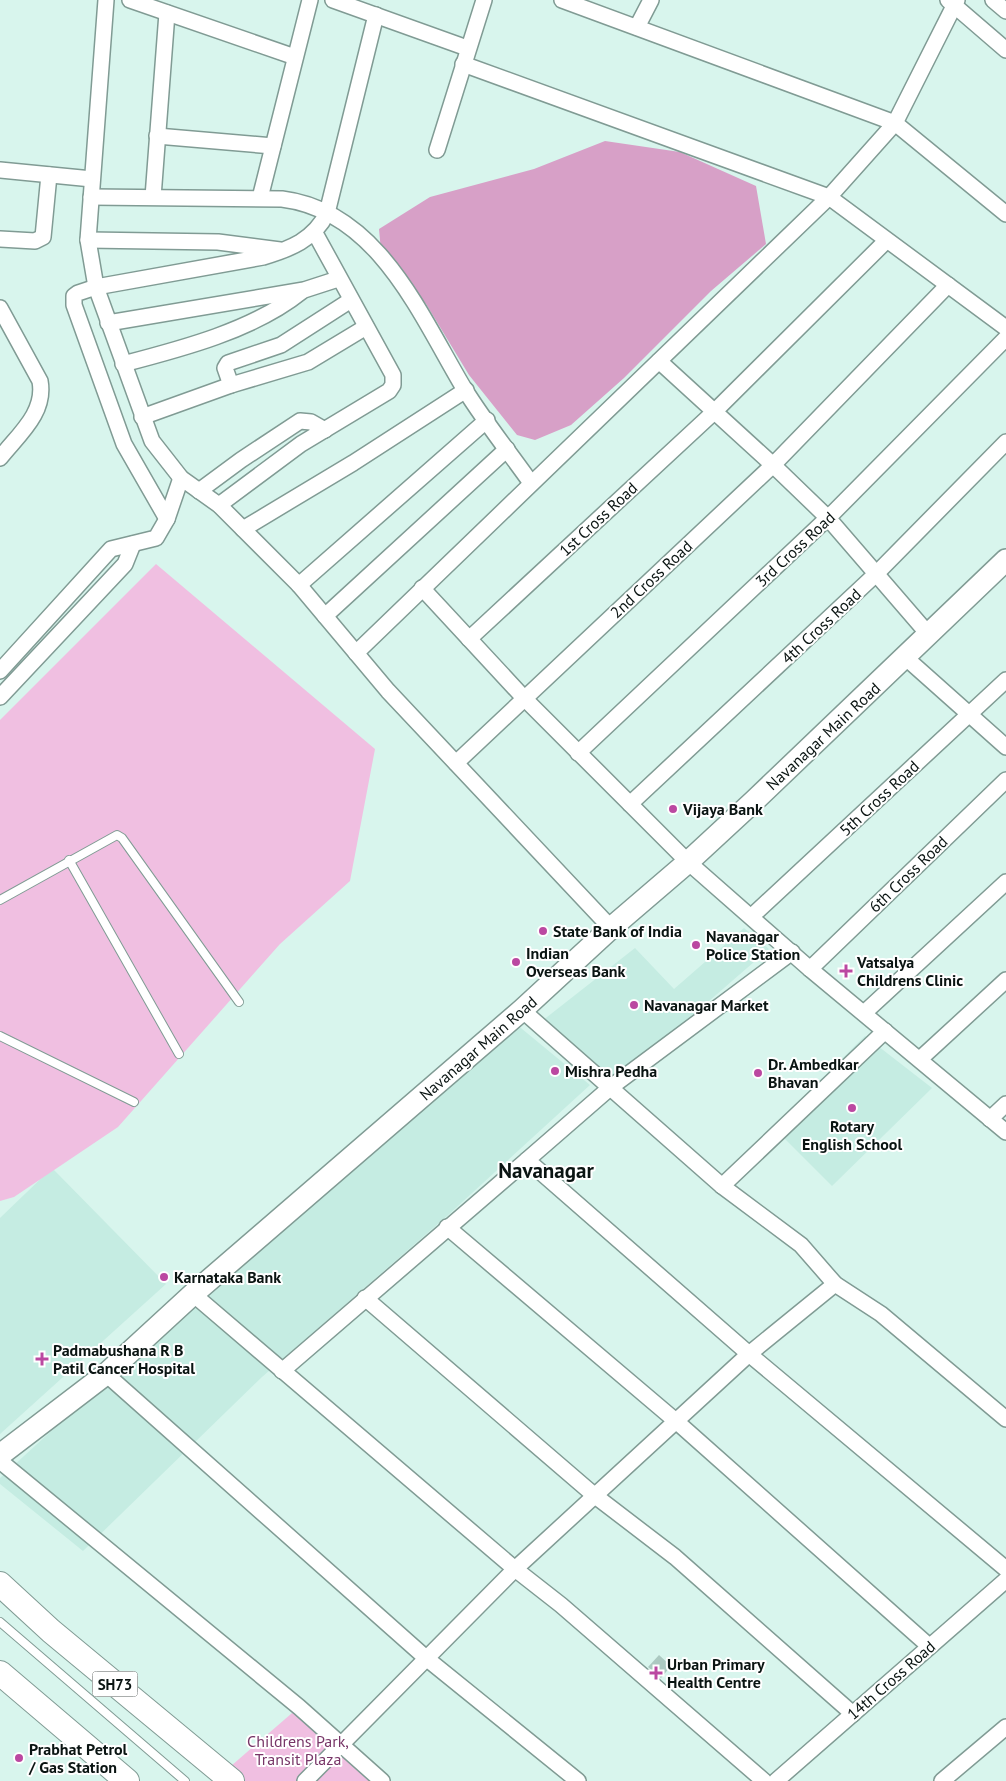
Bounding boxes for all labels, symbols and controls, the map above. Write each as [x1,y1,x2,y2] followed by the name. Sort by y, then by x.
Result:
[555,478,641,560] street label: 1st Cross Road
[751,507,839,591] street label: 3rd Cross Road
[606,536,696,622] street label: 2nd Cross Road
[777,584,865,668] street label: 4th Cross Road
[762,678,884,794] street label: Navanagar Main Road
[835,756,923,840] street label: 5th Cross Road
[682,799,763,819] place label: Vijaya Bank
[667,803,679,815] marker: Vijaya Bank
[864,831,952,917] street label: 6th Cross Road
[553,921,682,941] place label: State Bank of India
[537,925,549,937] marker: State Bank of India
[706,926,800,964] place label: Navanagar Police Station
[690,939,702,951] marker: Navanagar Police Station
[526,943,626,981] place label: Indian Overseas Bank
[856,952,963,990] place label: Vatsalya Childrens Clinic
[510,956,522,968] marker: Indian Overseas Bank
[839,964,853,978] marker: Vatsalya Childrens Clinic
[415,992,541,1104] street label: Navanagar Main Road
[644,995,769,1015] place label: Navanagar Market
[628,999,640,1011] marker: Navanagar Market
[768,1054,859,1092] place label: Dr. Ambedkar Bhavan
[565,1061,657,1081] place label: Mishra Pedha
[549,1065,561,1077] marker: Mishra Pedha
[752,1067,764,1079] marker: Dr. Ambedkar Bhavan
[846,1102,858,1114] marker: Rotary English School
[802,1116,902,1154] place label: Rotary English School
[498,1157,594,1184] district label: Navanagar
[174,1267,281,1287] place label: Karnataka Bank
[158,1271,170,1283] marker: Karnataka Bank
[53,1340,195,1378] place label: Padmabushana R B Patil Cancer Hospital
[35,1352,49,1366] marker: Padmabushana R B Patil Cancer Hospital
[843,1636,939,1724] street label: 14th Cross Road
[667,1654,765,1692] place label: Urban Primary Health Centre
[649,1666,663,1680] marker: Urban Primary Health Centre
[92,1672,138,1696] road number: SH73
[247,1731,349,1769] park label: Childrens Park, Transit Plaza
[28,1739,128,1777] place label: Prabhat Petrol / Gas Station
[13,1752,25,1764] marker: Prabhat Petrol / Gas Station

